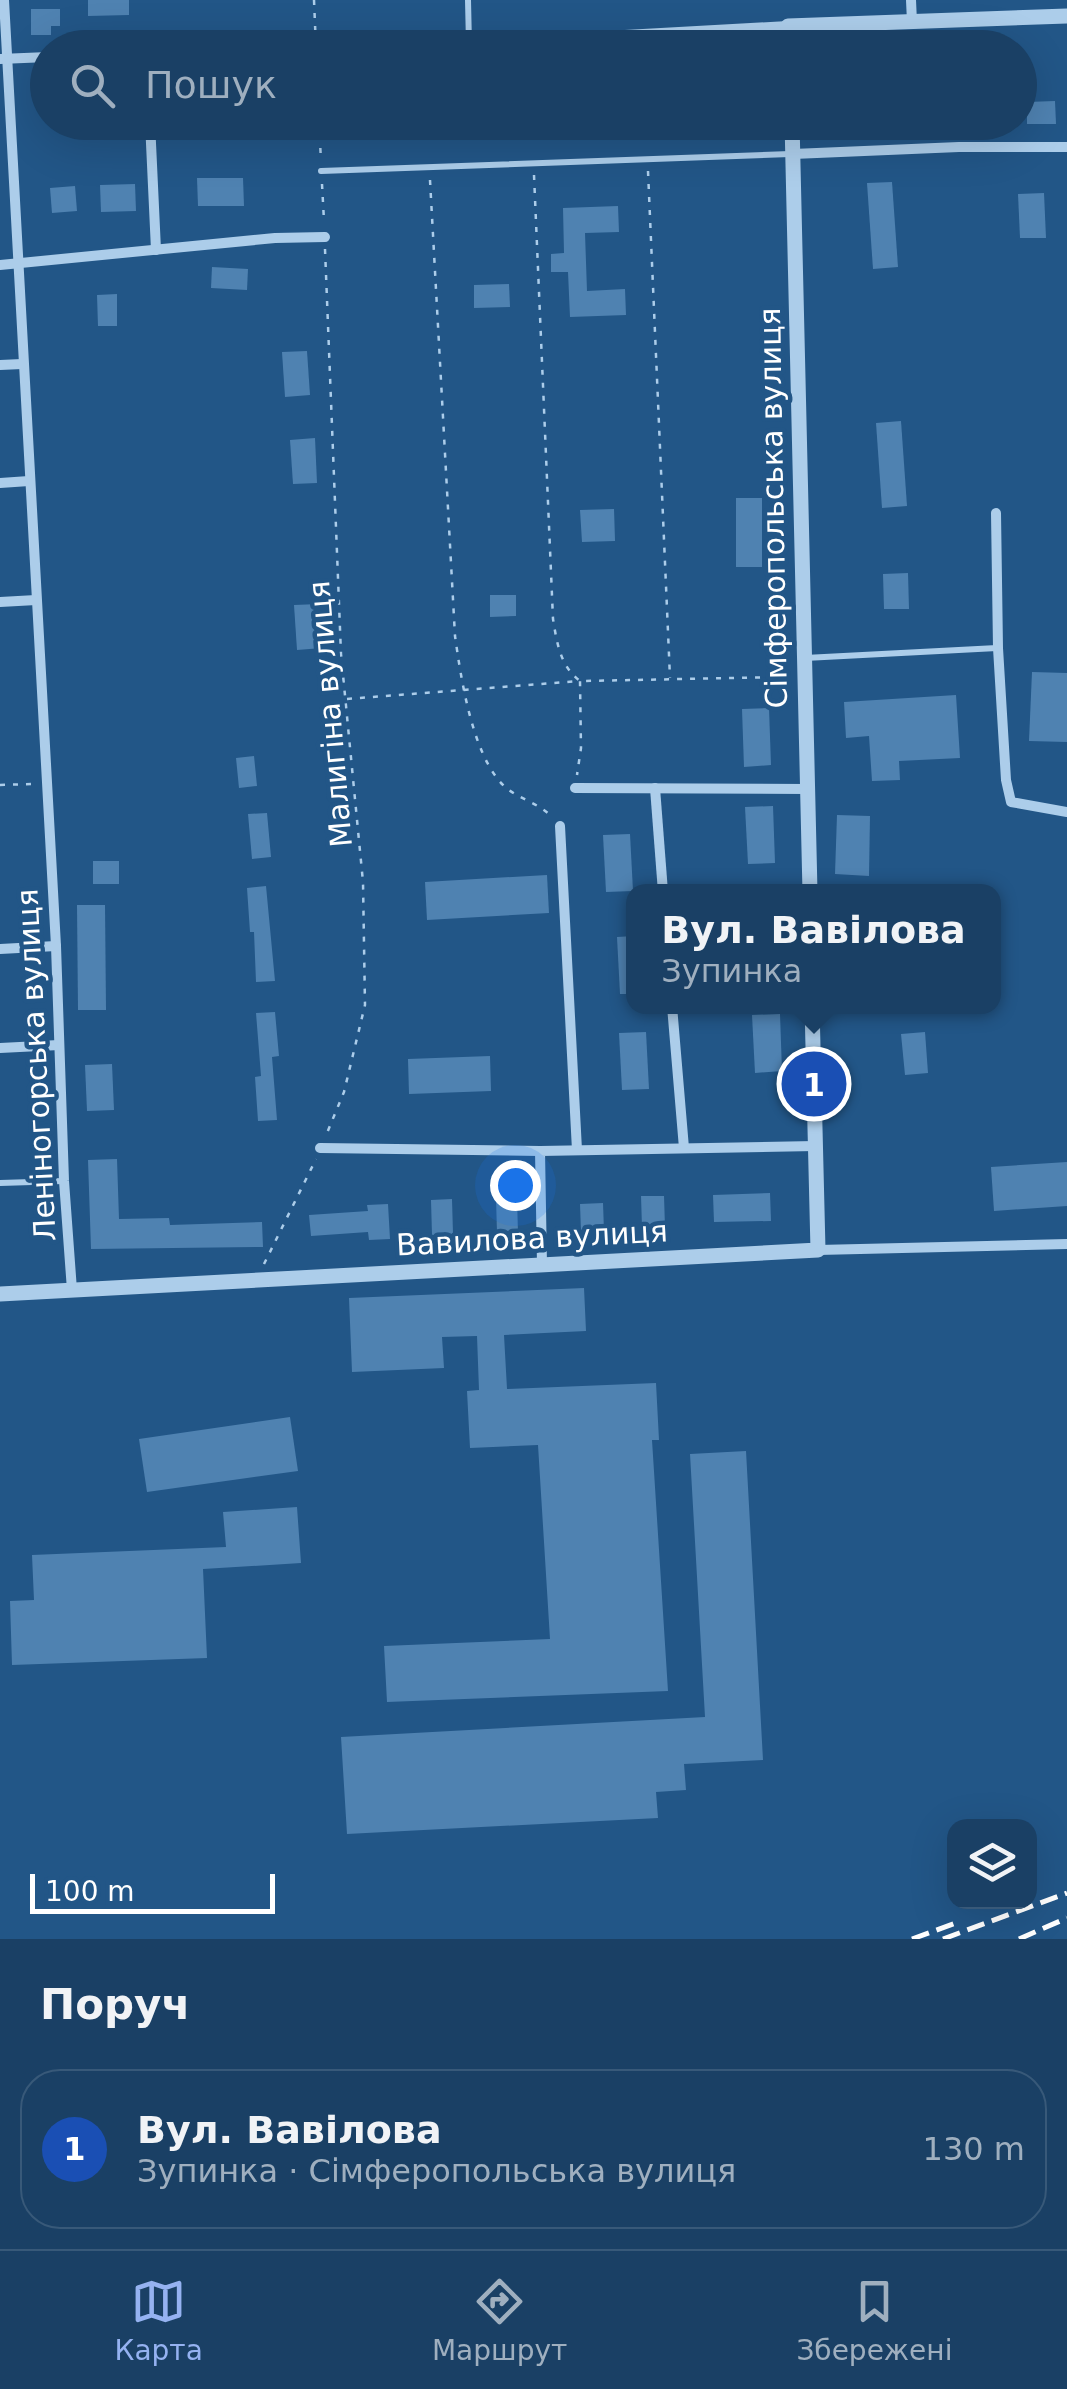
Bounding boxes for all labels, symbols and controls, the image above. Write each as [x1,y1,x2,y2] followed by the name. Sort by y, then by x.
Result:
[30,30,1037,140] search box
[65,58,120,113] icon: search
[145,63,277,107] text: Пошук
[752,307,794,709] street label: Сімферопольська вулиця
[301,579,359,849] street label: Малигіна вулиця
[626,884,1001,1014] popup
[9,888,63,1242] street label: Леніногорська вулиця
[661,908,966,952] text: Вул. Вавілова
[661,952,802,990] text: Зупинка
[782,1046,846,1122] pin: 1
[490,1160,541,1211] your location
[395,1213,669,1263] street label: Вавилова вулиця
[947,1819,1037,1909] map controls
[947,1819,1037,1909] button: layers
[30,1869,275,1914] scale bar
[45,1875,135,1908] text: 100 m
[40,1980,190,2029] text: Поруч
[137,2108,442,2152] text: Вул. Вавілова
[63,2130,86,2168] text: 1
[923,2130,1025,2168] text: 130 m
[137,2152,736,2190] text: Зупинка · Сімферопольська вулиця
[115,2274,203,2367] tab: Карта
[432,2274,567,2367] tab: Маршрут
[796,2274,952,2367] tab: Збережені

